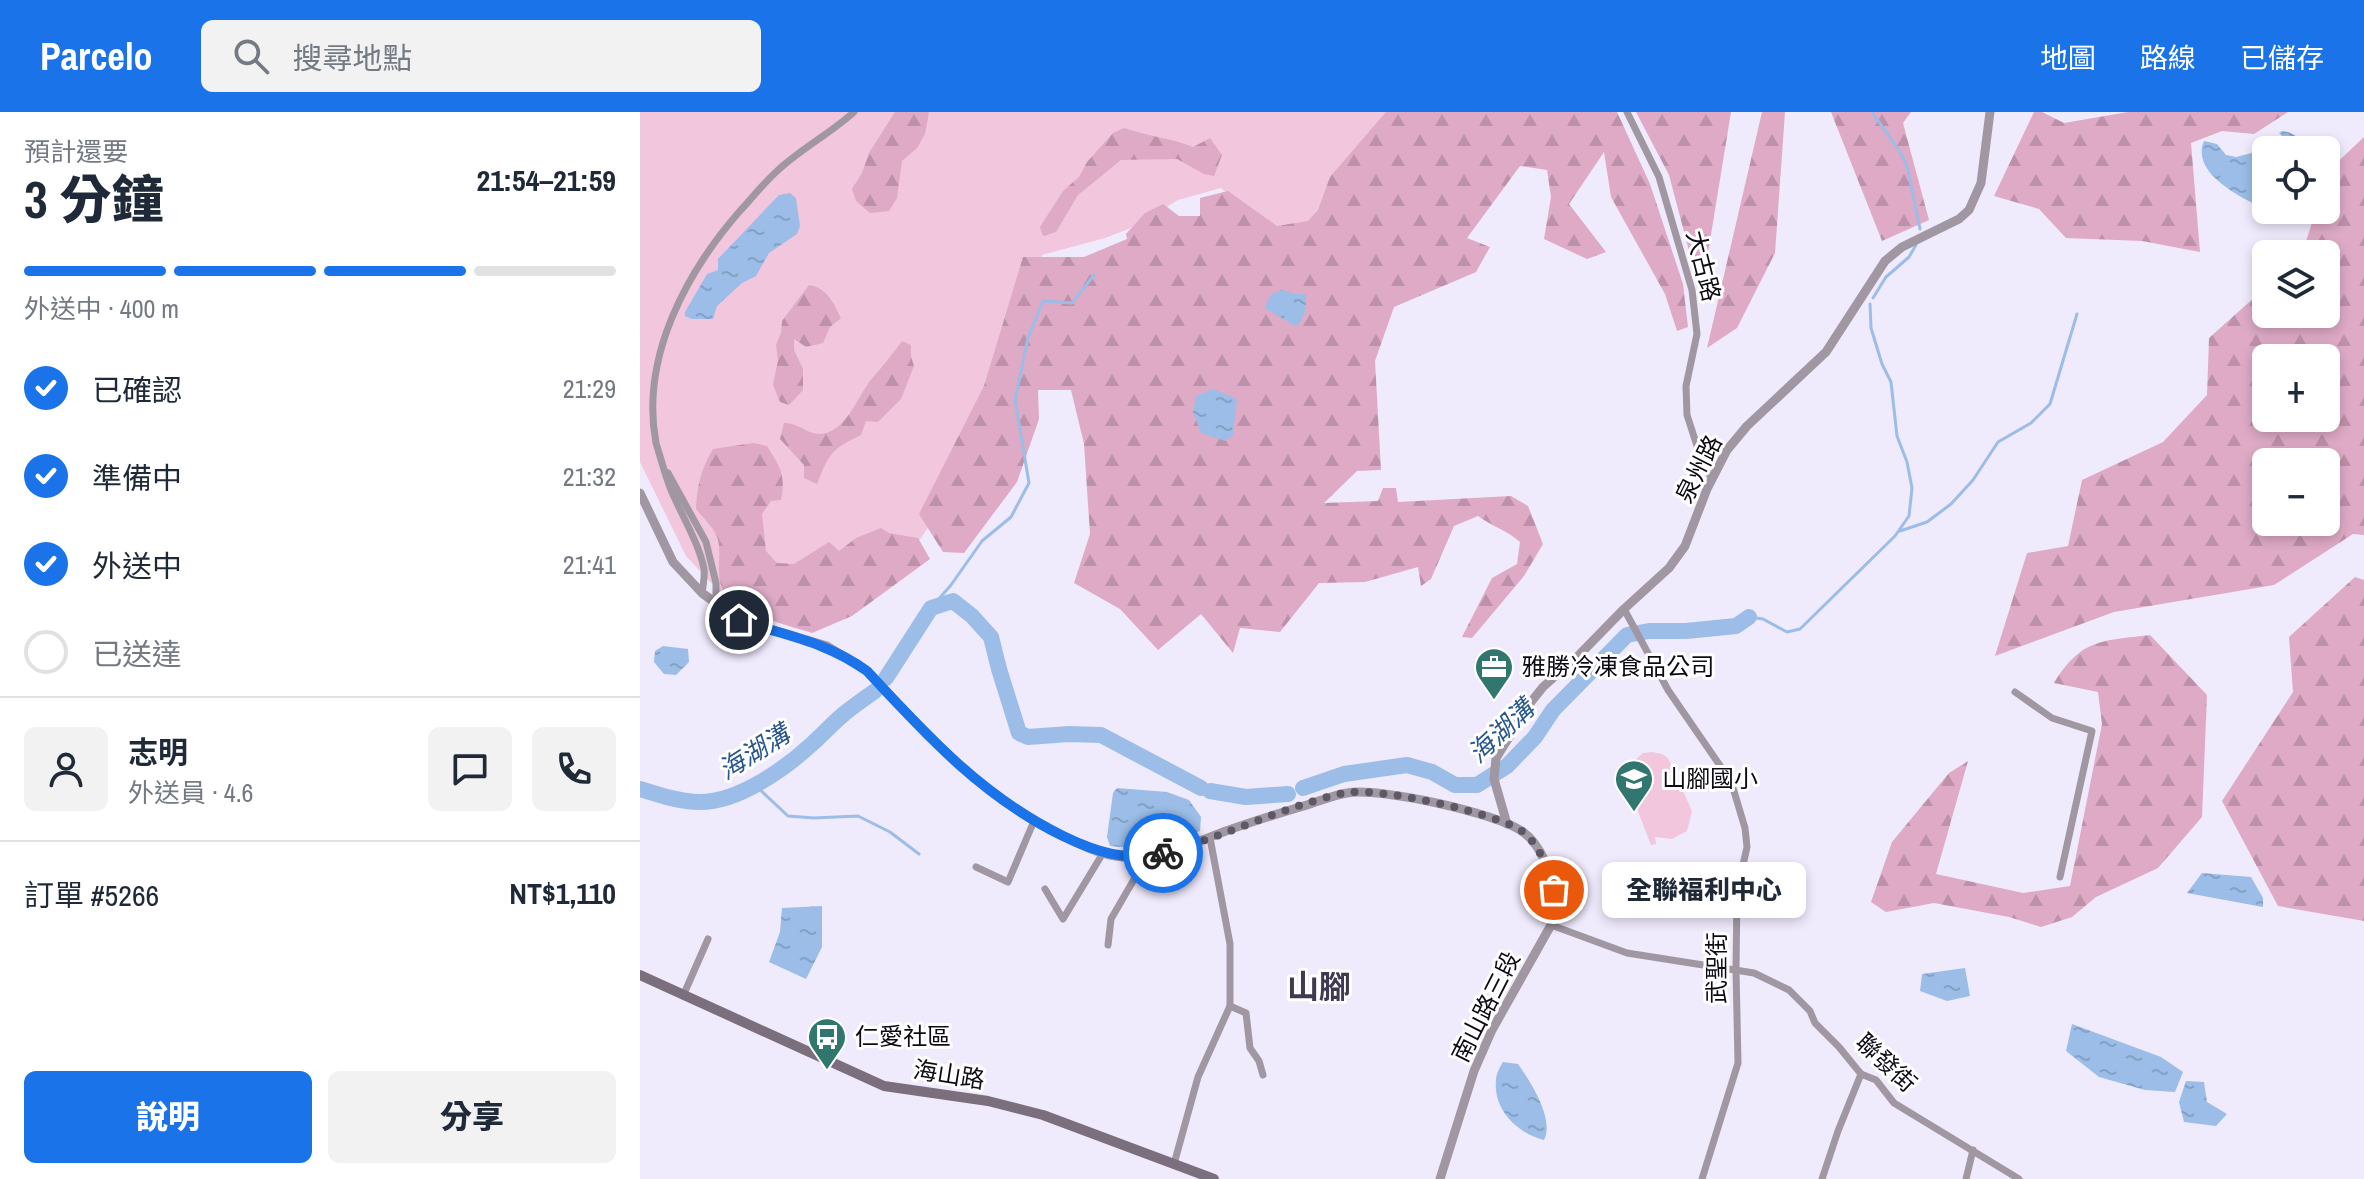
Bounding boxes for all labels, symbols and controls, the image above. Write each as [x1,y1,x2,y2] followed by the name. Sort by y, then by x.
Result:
[201,20,761,92] search box
[40,31,153,82] text: Parcelo
[229,34,273,78] icon: search
[293,38,413,78] text: 搜尋地點
[2040,39,2096,77] text: 地圖
[2140,39,2196,77] text: 路線
[2240,39,2324,77] text: 已儲存
[24,134,128,169] text: 預計還要
[2252,136,2340,536] map controls
[2252,136,2340,224] button: locate
[477,160,616,200] text: 21:54–21:59
[24,164,164,234] text: 3 分鐘
[1680,227,1728,305] street label: 大古路
[2252,240,2340,328] button: layers
[24,291,179,326] text: 外送中 · 400 m
[2252,344,2340,432] button: +
[24,366,68,410] icon: check
[92,370,182,410] text: 已確認
[563,371,616,406] text: 21:29
[1668,429,1729,508] street label: 泉州路
[2252,448,2340,536] button: −
[24,454,68,498] icon: check
[92,458,182,498] text: 準備中
[563,459,616,494] text: 21:32
[24,542,68,586] icon: check
[92,546,182,586] text: 外送中
[563,547,616,582] text: 21:41
[705,586,773,654] pin
[717,598,761,642] icon: home
[92,634,182,674] text: 已送達
[1473,646,1515,701] office icon: 雅勝冷凍食品公司
[1522,650,1714,682] place label: 雅勝冷凍食品公司
[1460,689,1544,770] water label: 海湖溝
[711,714,799,787] water label: 海湖溝
[24,727,108,811] button: person
[428,727,512,811] button: chat
[532,727,616,811] button: phone
[128,732,188,772] text: 志明
[1613,758,1655,813] school or university icon: 山腳國小
[1662,762,1758,794] place label: 山腳國小
[128,775,253,810] text: 外送員 · 4.6
[1123,813,1203,893] courier
[1141,831,1185,875] icon: bike
[1520,856,1588,924] pin
[1602,862,1806,918] callout: 全聯福利中心
[1532,868,1576,912] icon: bag
[1626,872,1782,907] text: 全聯福利中心
[509,873,616,913] text: NT$1,110
[24,875,159,915] text: 訂單 #5266
[1700,932,1732,1004] street label: 武聖街
[1444,946,1527,1067] street label: 南山路三段
[1287,965,1351,1008] district label: 山腳
[806,1016,848,1071] bus stop icon: 仁愛社區
[855,1020,951,1052] place label: 仁愛社區
[1849,1026,1924,1099] street label: 聯發街
[911,1053,987,1095] street label: 海山路
[24,1071,312,1163] button: 說明
[328,1071,616,1163] button: 分享

